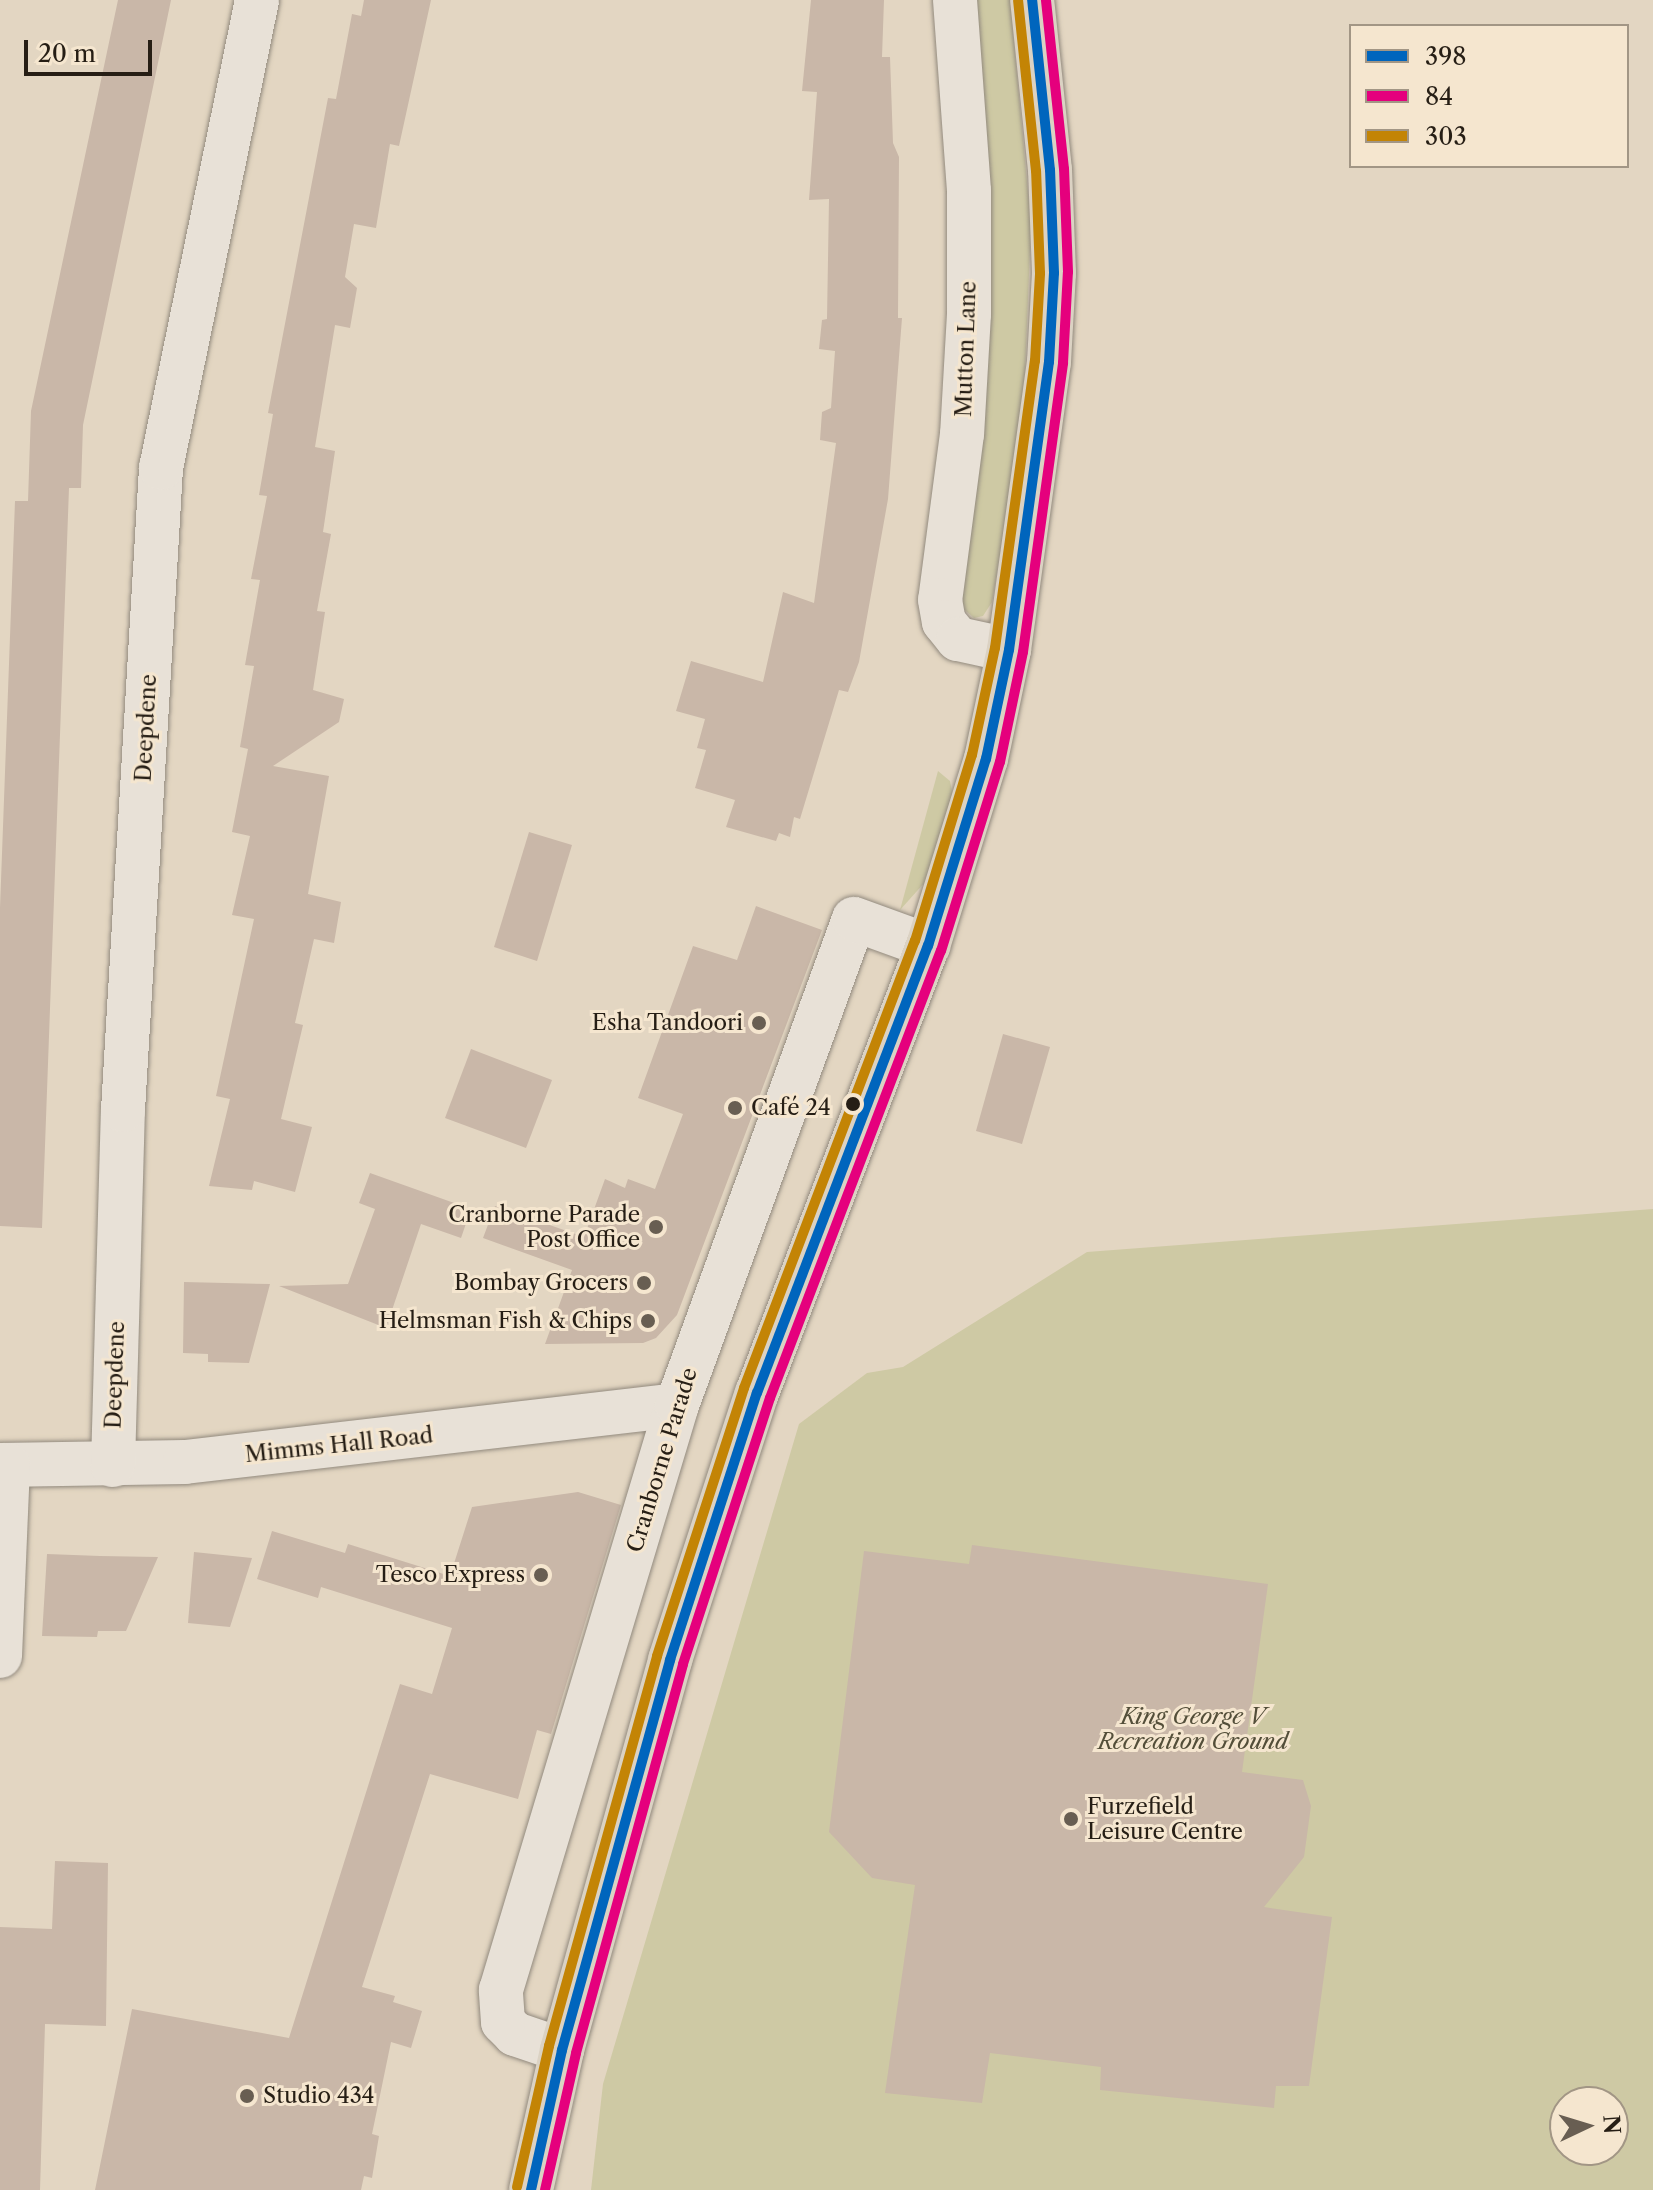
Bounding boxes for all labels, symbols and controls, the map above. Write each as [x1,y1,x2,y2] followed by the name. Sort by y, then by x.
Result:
[28,24,156,74] scale bar
[1349,24,1629,168] legend
[38,39,96,68] text: 20 m
[1425,42,1467,71] text: 398
[1425,82,1453,111] text: 84
[1425,122,1467,151] text: 303
[950,280,982,418] street label: Mutton Lane
[130,673,162,783] street label: Deepdene
[591,1010,743,1036] place label: Esha Tandoori
[750,1014,768,1032] marker: Esha Tandoori
[751,1095,831,1121] place label: Café 24
[845,1096,861,1112] unlabelled marker
[726,1099,744,1117] marker: Café 24
[448,1201,640,1252] place label: Cranborne Parade Post Office
[647,1218,665,1236] marker: Cranborne Parade Post Office
[453,1270,628,1296] place label: Bombay Grocers
[635,1274,653,1292] marker: Bombay Grocers
[379,1308,632,1334] place label: Helmsman Fish & Chips
[639,1312,657,1330] marker: Helmsman Fish & Chips
[100,1321,130,1429] street label: Deepdene
[621,1364,703,1556] street label: Cranborne Parade
[244,1422,434,1468] street label: Mimms Hall Road
[376,1562,525,1588] place label: Tesco Express
[532,1566,550,1584] marker: Tesco Express
[1098,1703,1288,1754] park label: King George V Recreation Ground
[1087,1793,1243,1844] place label: Furzefield Leisure Centre
[1062,1810,1080,1828] marker: Furzefield Leisure Centre
[263,2083,374,2109] place label: Studio 434
[1549,2086,1629,2166] north arrow
[238,2087,256,2105] marker: Studio 434
[1597,2114,1626,2135] text: N

